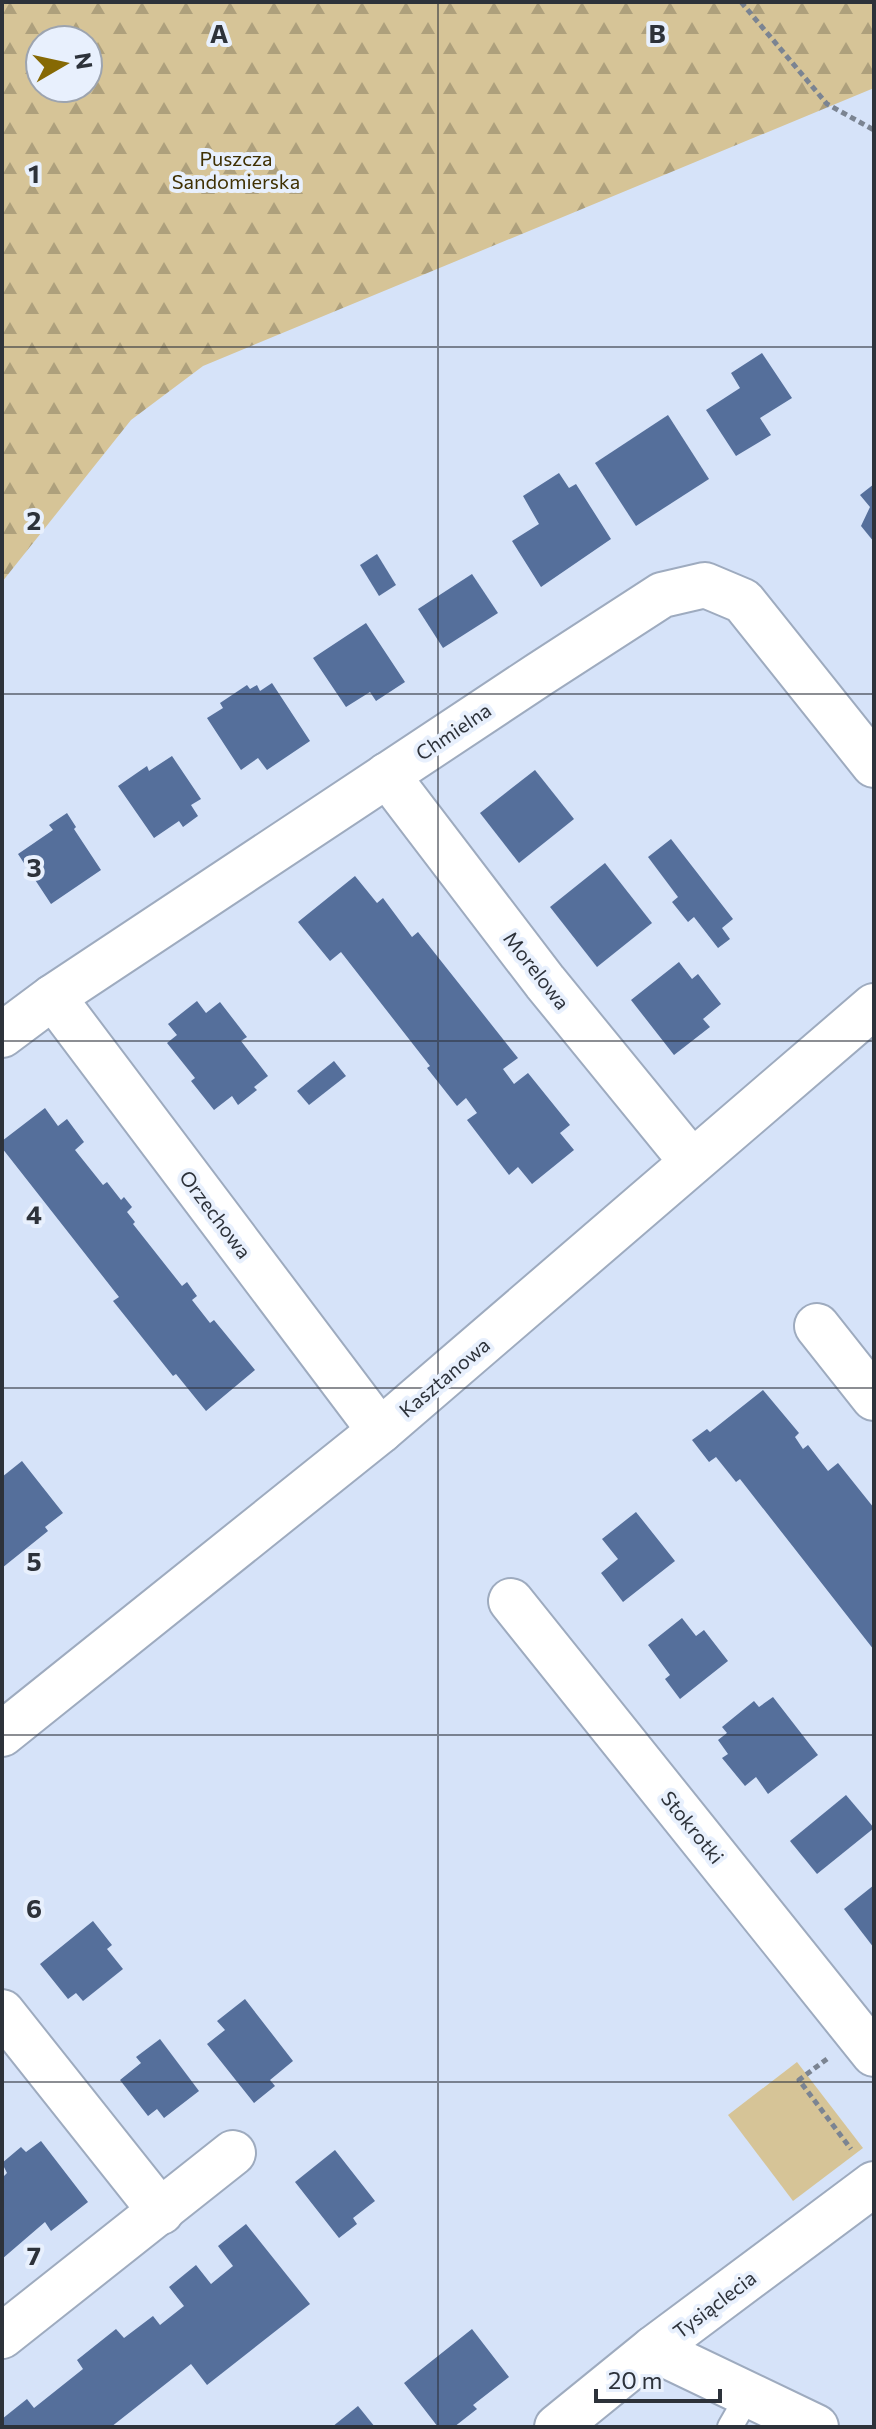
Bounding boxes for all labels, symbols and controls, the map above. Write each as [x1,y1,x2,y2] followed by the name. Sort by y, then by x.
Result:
[210,17,229,48] text: A
[648,17,666,48] text: B
[24,24,104,104] north arrow
[70,51,99,71] text: N
[172,146,300,193] park label: Puszcza Sandomierska
[28,157,40,188] text: 1
[27,504,41,535] text: 2
[411,697,495,765] street label: Chmielna
[26,851,42,882] text: 3
[499,926,575,1014] street label: Morelowa
[175,1165,257,1263] street label: Orzechowa
[26,1198,42,1229] text: 4
[394,1332,494,1422] street label: Kasztanowa
[26,1545,42,1576] text: 5
[657,1786,729,1868] street label: Stokrotki
[26,1892,42,1923] text: 6
[27,2239,41,2270] text: 7
[668,2265,760,2343] street label: Tysiąclecia
[596,2353,720,2403] scale bar
[608,2365,662,2394] text: 20 m

